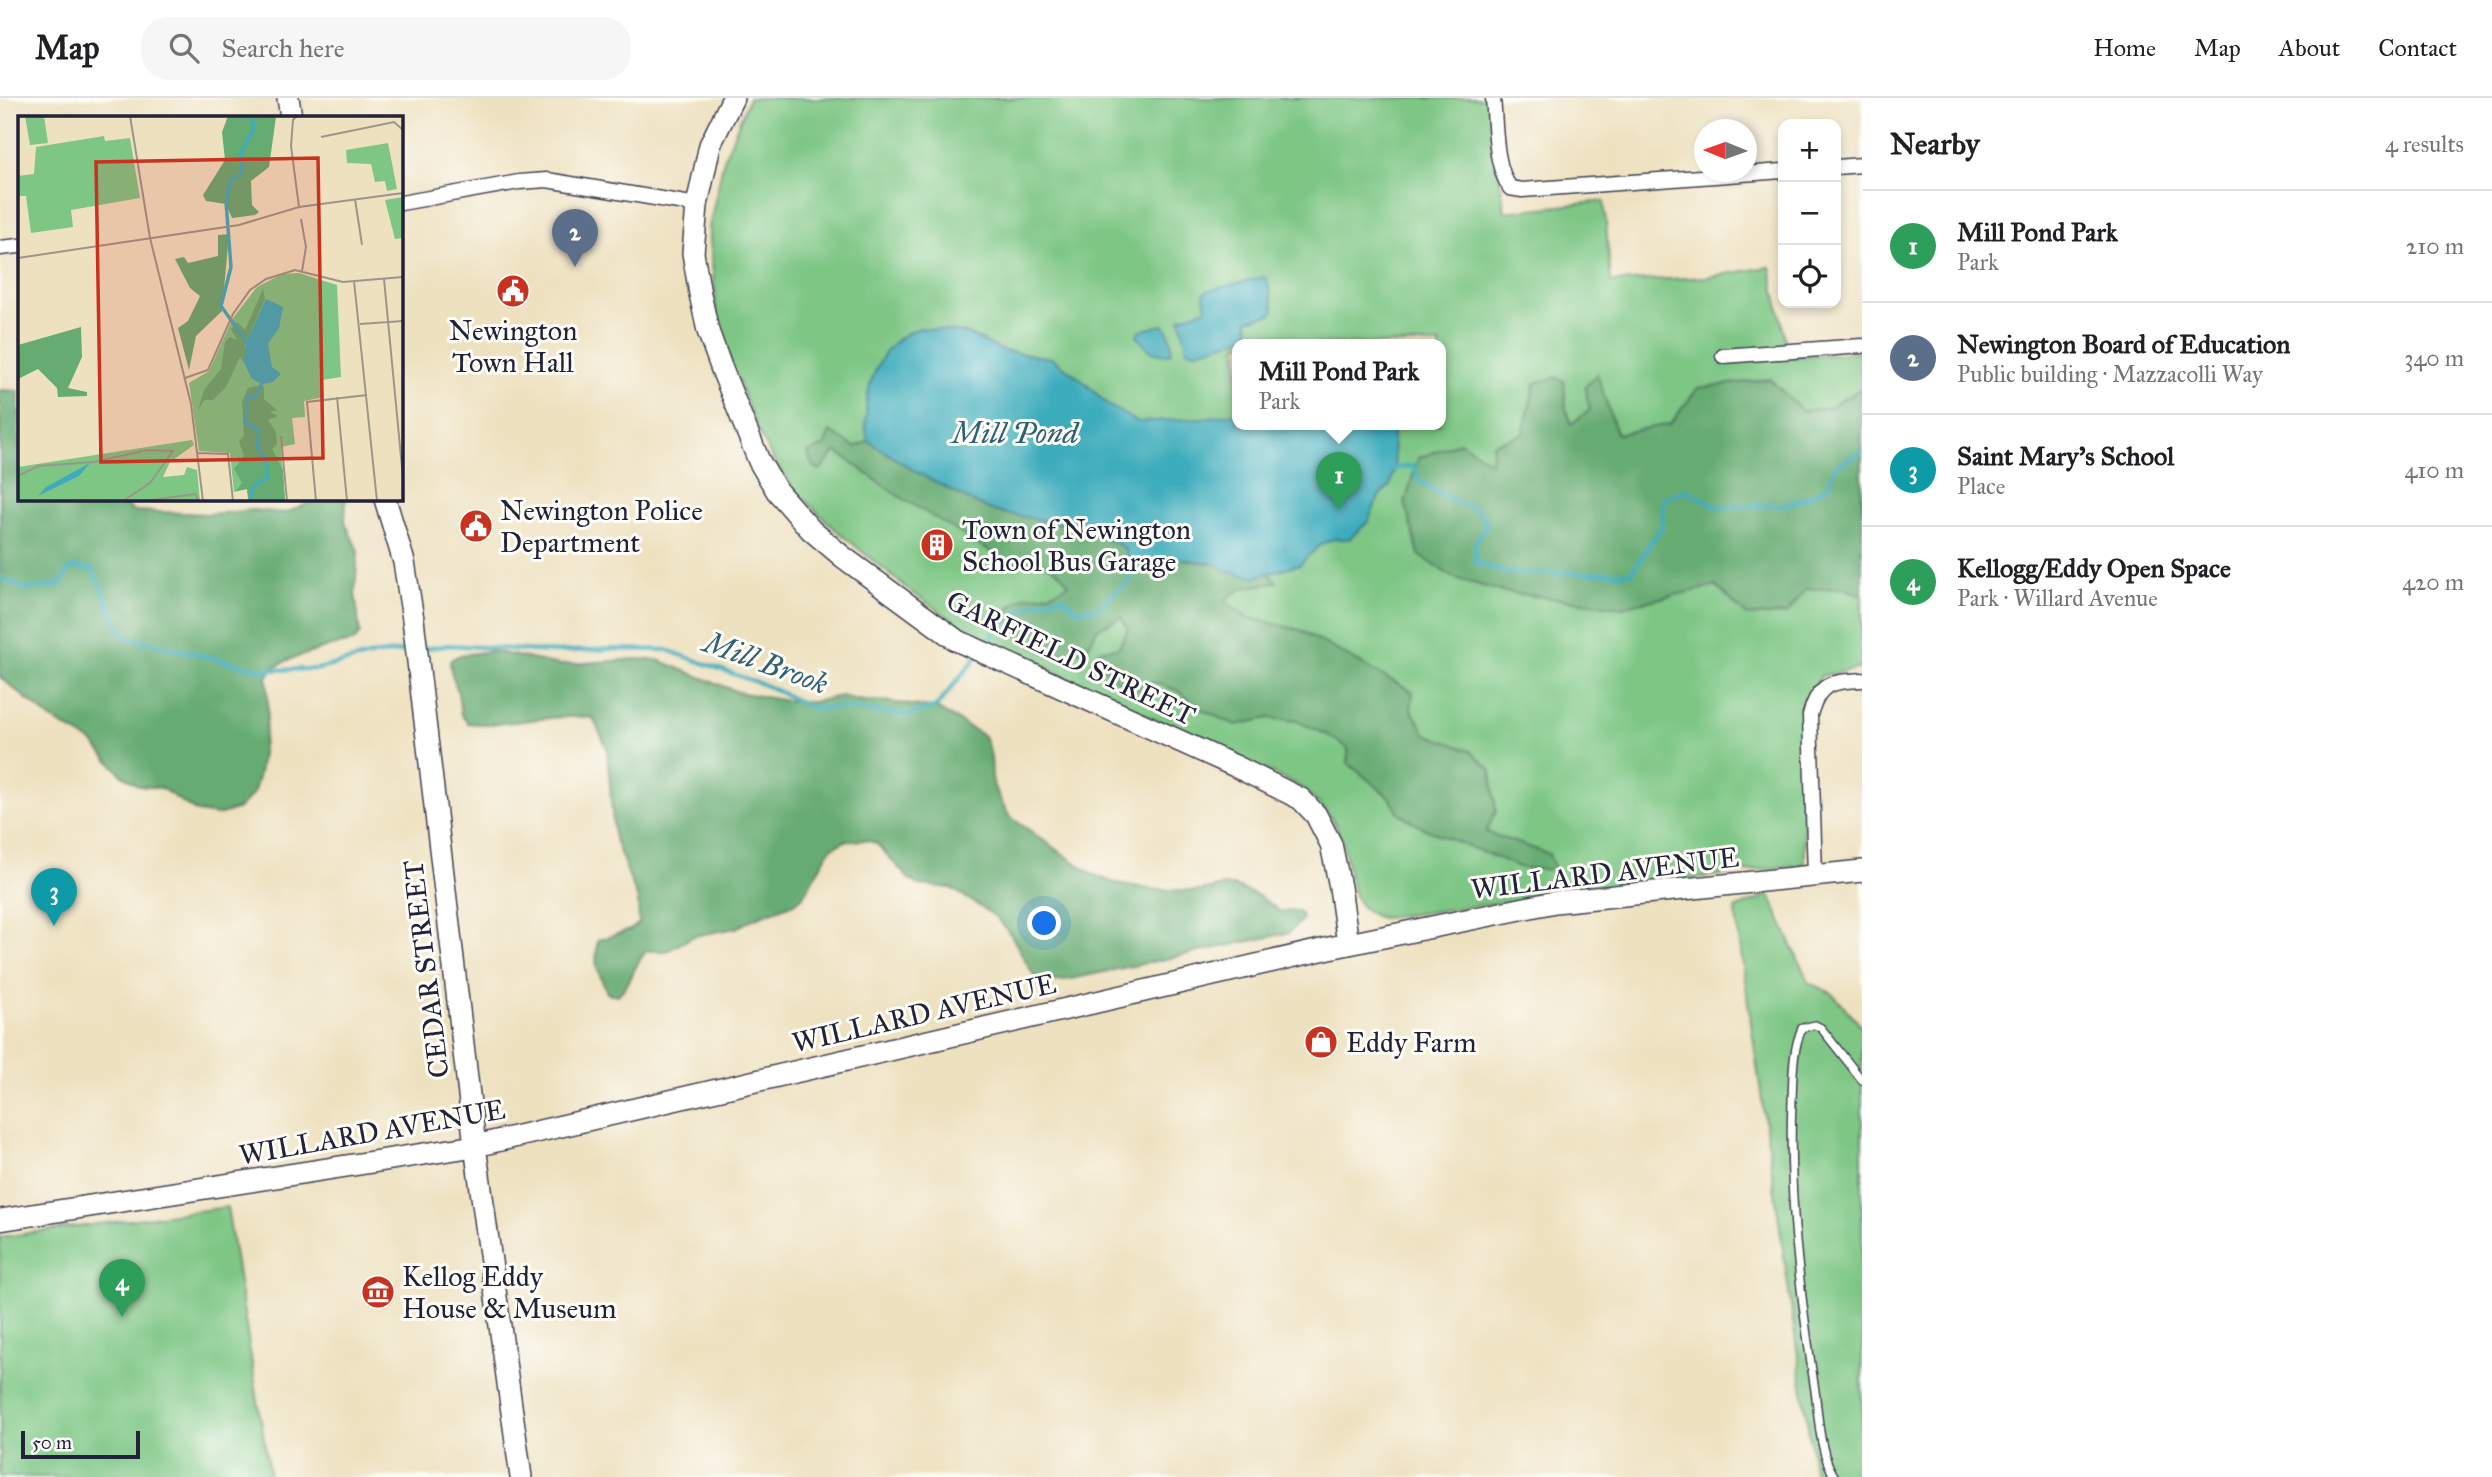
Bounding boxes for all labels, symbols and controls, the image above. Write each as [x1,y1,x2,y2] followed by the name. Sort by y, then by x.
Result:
[141,17,631,80] search box
[35,28,99,68] text: Map
[165,29,203,67] icon: search
[221,32,345,64] text: Search here
[2093,33,2156,63] text: Home
[2194,33,2241,63] text: Map
[2279,33,2340,63] text: About
[2378,33,2457,63] text: Contact
[18,116,402,500] inset map
[1694,119,1757,182] north arrow
[1778,119,1841,308] map controls
[1778,119,1841,182] button: +
[1890,126,1980,162] text: Nearby
[2385,130,2464,158] text: 4 results
[1778,182,1841,245] button: −
[552,209,598,267] pin: 2
[1957,216,2118,248] text: Mill Pond Park
[1908,232,1918,260] text: 1
[2406,232,2464,260] text: 210 m
[1778,245,1841,308] button: locate
[1957,248,1999,276] text: Park
[494,272,532,310] public building icon: Newington Town Hall
[449,313,577,380] place label: Newington Town Hall
[1957,328,2290,360] text: Newington Board of Education
[1232,339,1446,430] popup
[1907,344,1919,372] text: 2
[2404,344,2464,372] text: 340 m
[1259,355,1419,387] text: Mill Pond Park
[1957,360,2263,388] text: Public building · Mazzacolli Way
[1259,387,1300,415] text: Park
[949,415,1081,451] water label: Mill Pond
[1957,440,2174,472] text: Saint Mary's School
[1316,452,1362,510] pin: 1
[1908,456,1918,484] text: 3
[2405,456,2464,484] text: 410 m
[1957,472,2005,500] text: Place
[500,493,703,560] place label: Newington Police Department
[457,507,495,545] public building icon: Newington Police Department
[962,512,1191,579] place label: Town of Newington School Bus Garage
[918,526,956,564] building icon: Town of Newington School Bus Garage
[1957,552,2231,584] text: Kellogg/Eddy Open Space
[1907,568,1919,596] text: 4
[2402,568,2464,596] text: 420 m
[941,583,1201,733] street label: GARFIELD STREET
[1957,584,2158,612] text: Park · Willard Avenue
[696,623,833,702] water label: Mill Brook
[1469,839,1741,907] street label: WILLARD AVENUE
[395,858,457,1080] street label: CEDAR STREET
[31,868,77,926] pin: 3
[1027,906,1061,940] your location
[789,966,1059,1060] street label: WILLARD AVENUE
[1302,1023,1340,1061] shop icon: Eddy Farm
[1346,1025,1477,1060] place label: Eddy Farm
[236,1091,508,1173] street label: WILLARD AVENUE
[99,1259,145,1317] pin: 4
[402,1259,617,1326] place label: Kellog Eddy House & Museum
[359,1273,397,1311] museum icon: Kellog Eddy House & Museum
[21,1428,140,1460] scale bar
[32,1431,72,1454] text: 50 m

